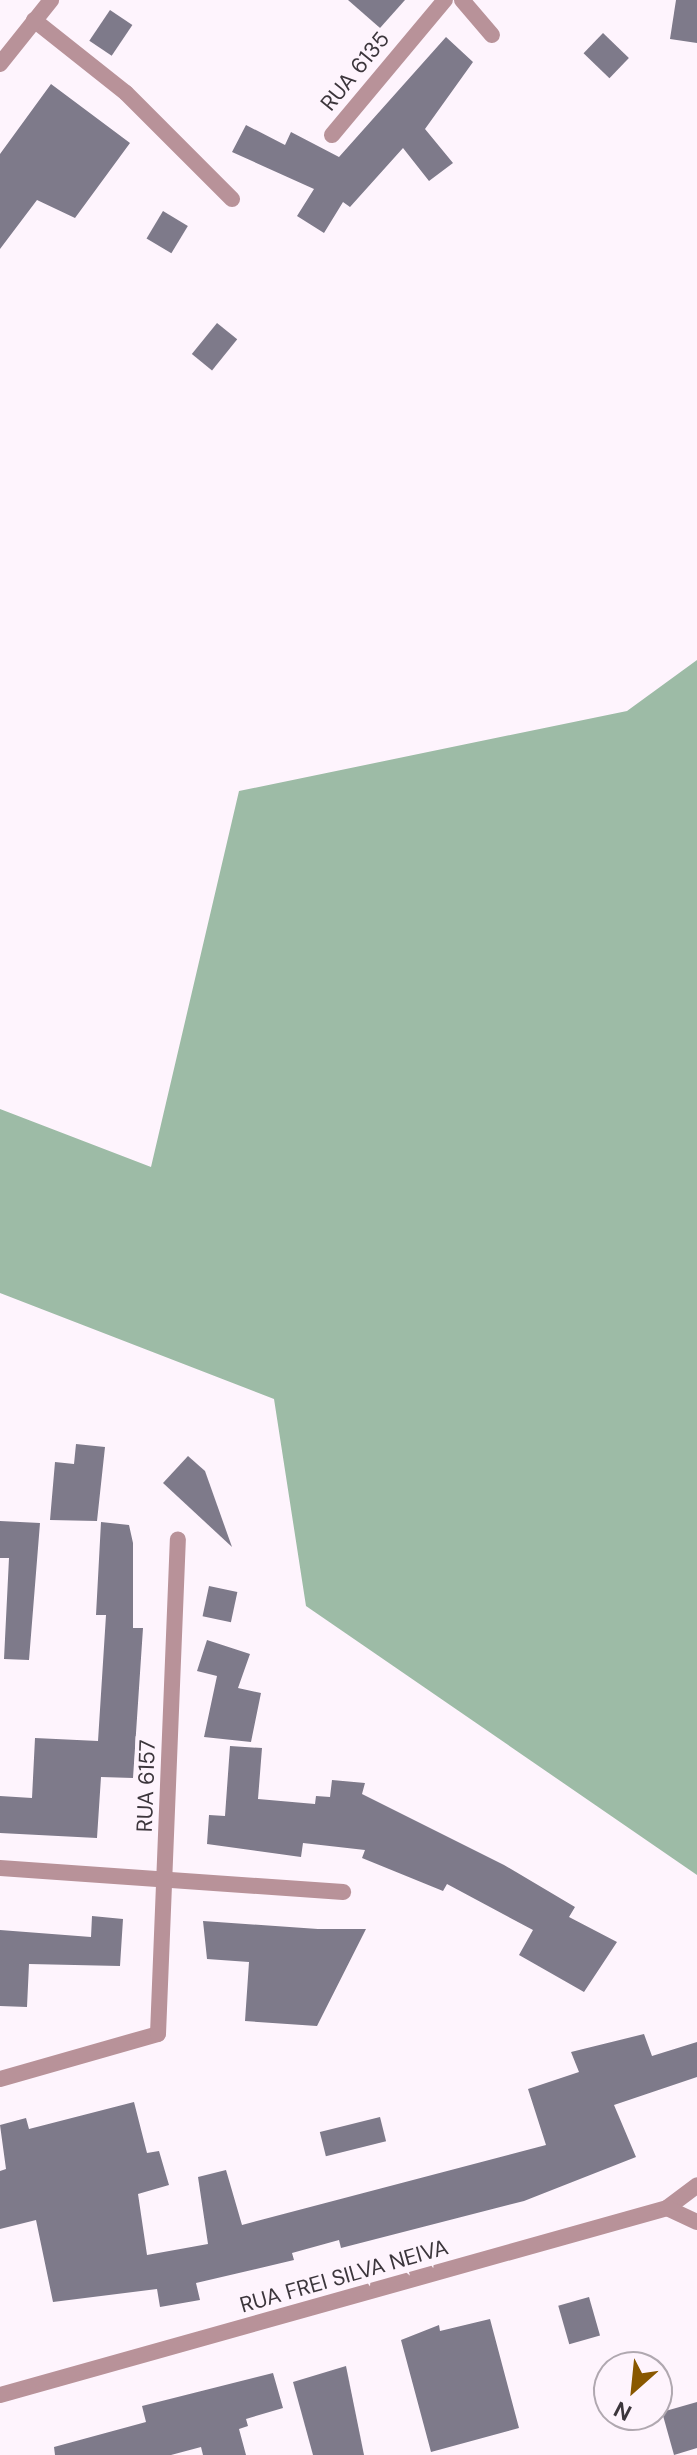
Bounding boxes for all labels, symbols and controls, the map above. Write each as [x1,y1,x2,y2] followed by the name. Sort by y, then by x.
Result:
[315,26,395,116] street label: RUA 6135
[131,1739,161,1833] street label: RUA 6157
[237,2234,451,2318] street label: RUA FREI SILVA NEIVA
[593,2351,673,2431] north arrow
[609,2394,637,2428] text: N

